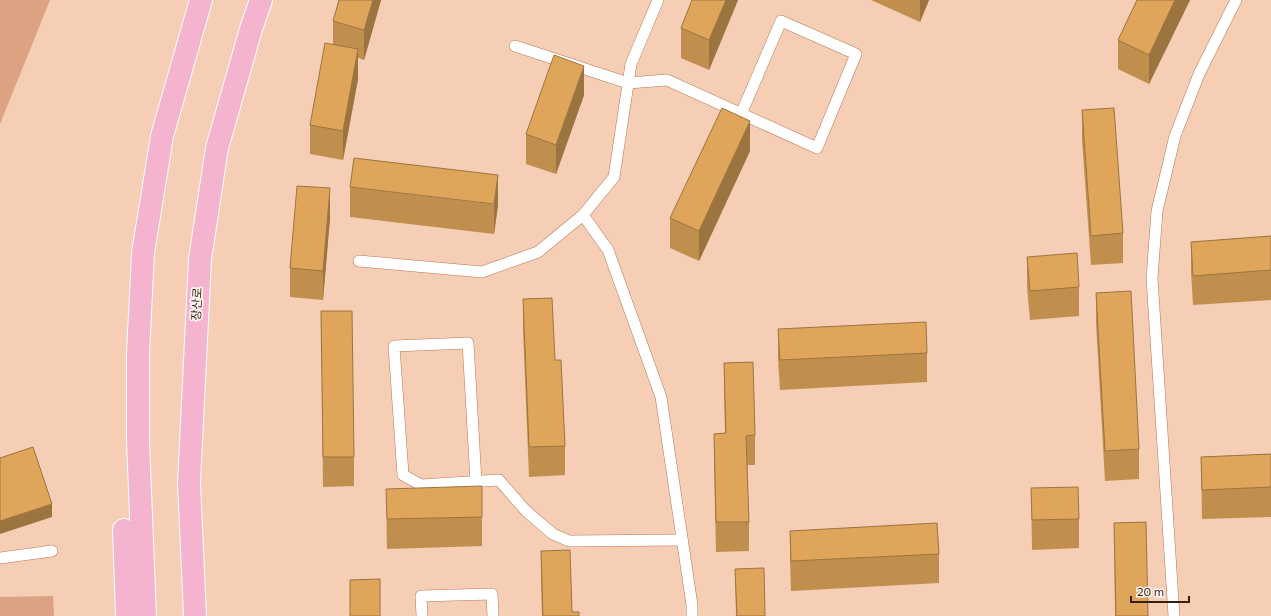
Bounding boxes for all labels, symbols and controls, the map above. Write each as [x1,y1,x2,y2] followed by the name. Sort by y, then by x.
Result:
[188,287,204,321] street label: 장산로
[1131,578,1189,604] scale bar
[1137,584,1164,598] text: 20 m

